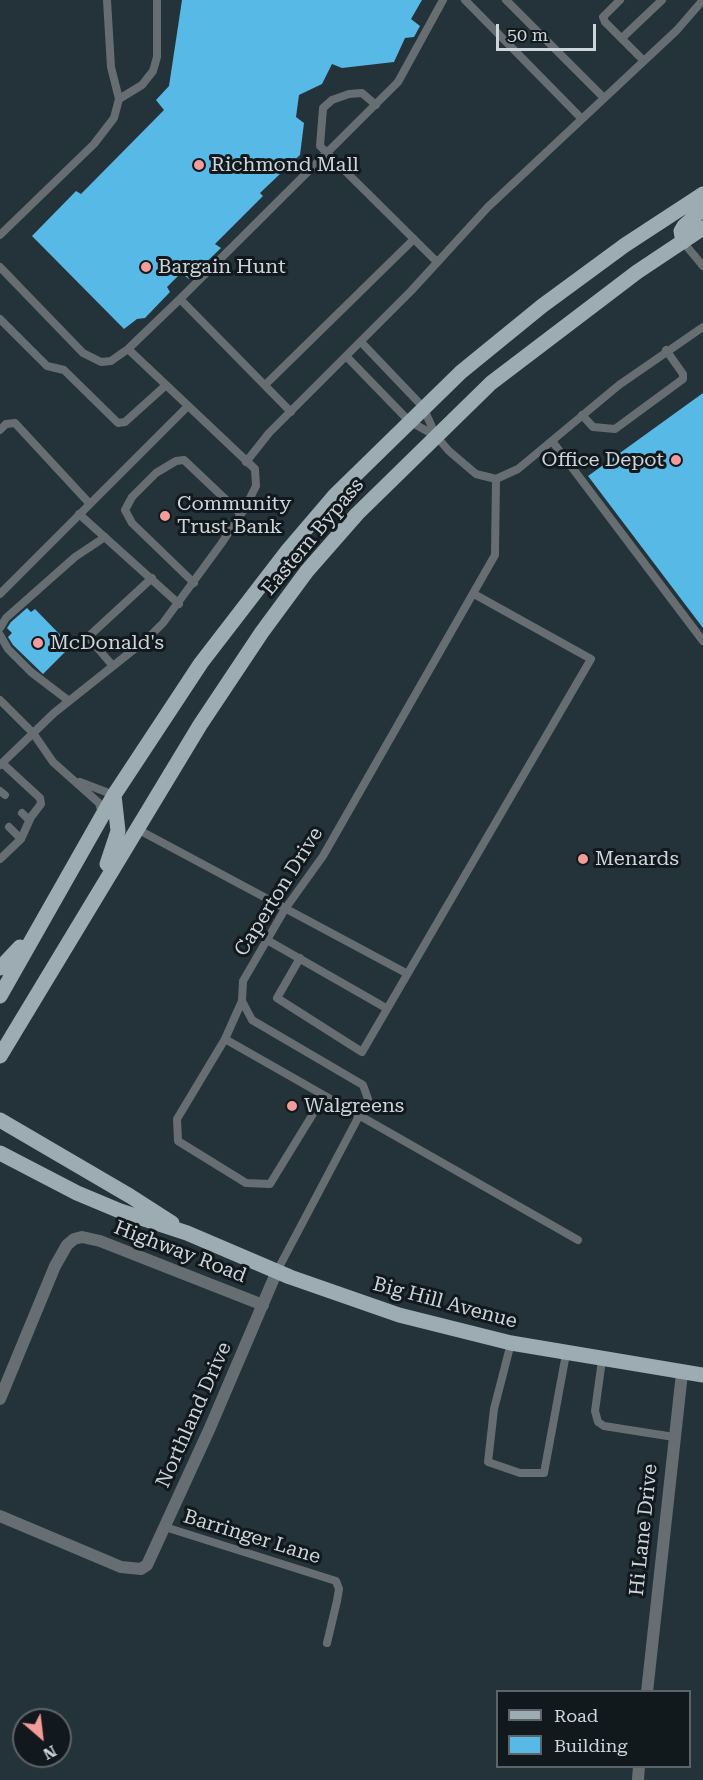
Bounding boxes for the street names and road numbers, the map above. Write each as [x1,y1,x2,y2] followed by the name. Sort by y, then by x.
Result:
[257,474,369,600] street label: Eastern Bypass
[230,823,328,961] street label: Caperton Drive
[110,1216,250,1288] street label: Highway Road
[370,1272,520,1334] street label: Big Hill Avenue
[151,1339,237,1491] street label: Northland Drive
[625,1463,663,1597] street label: Hi Lane Drive
[180,1505,324,1569] street label: Barringer Lane

